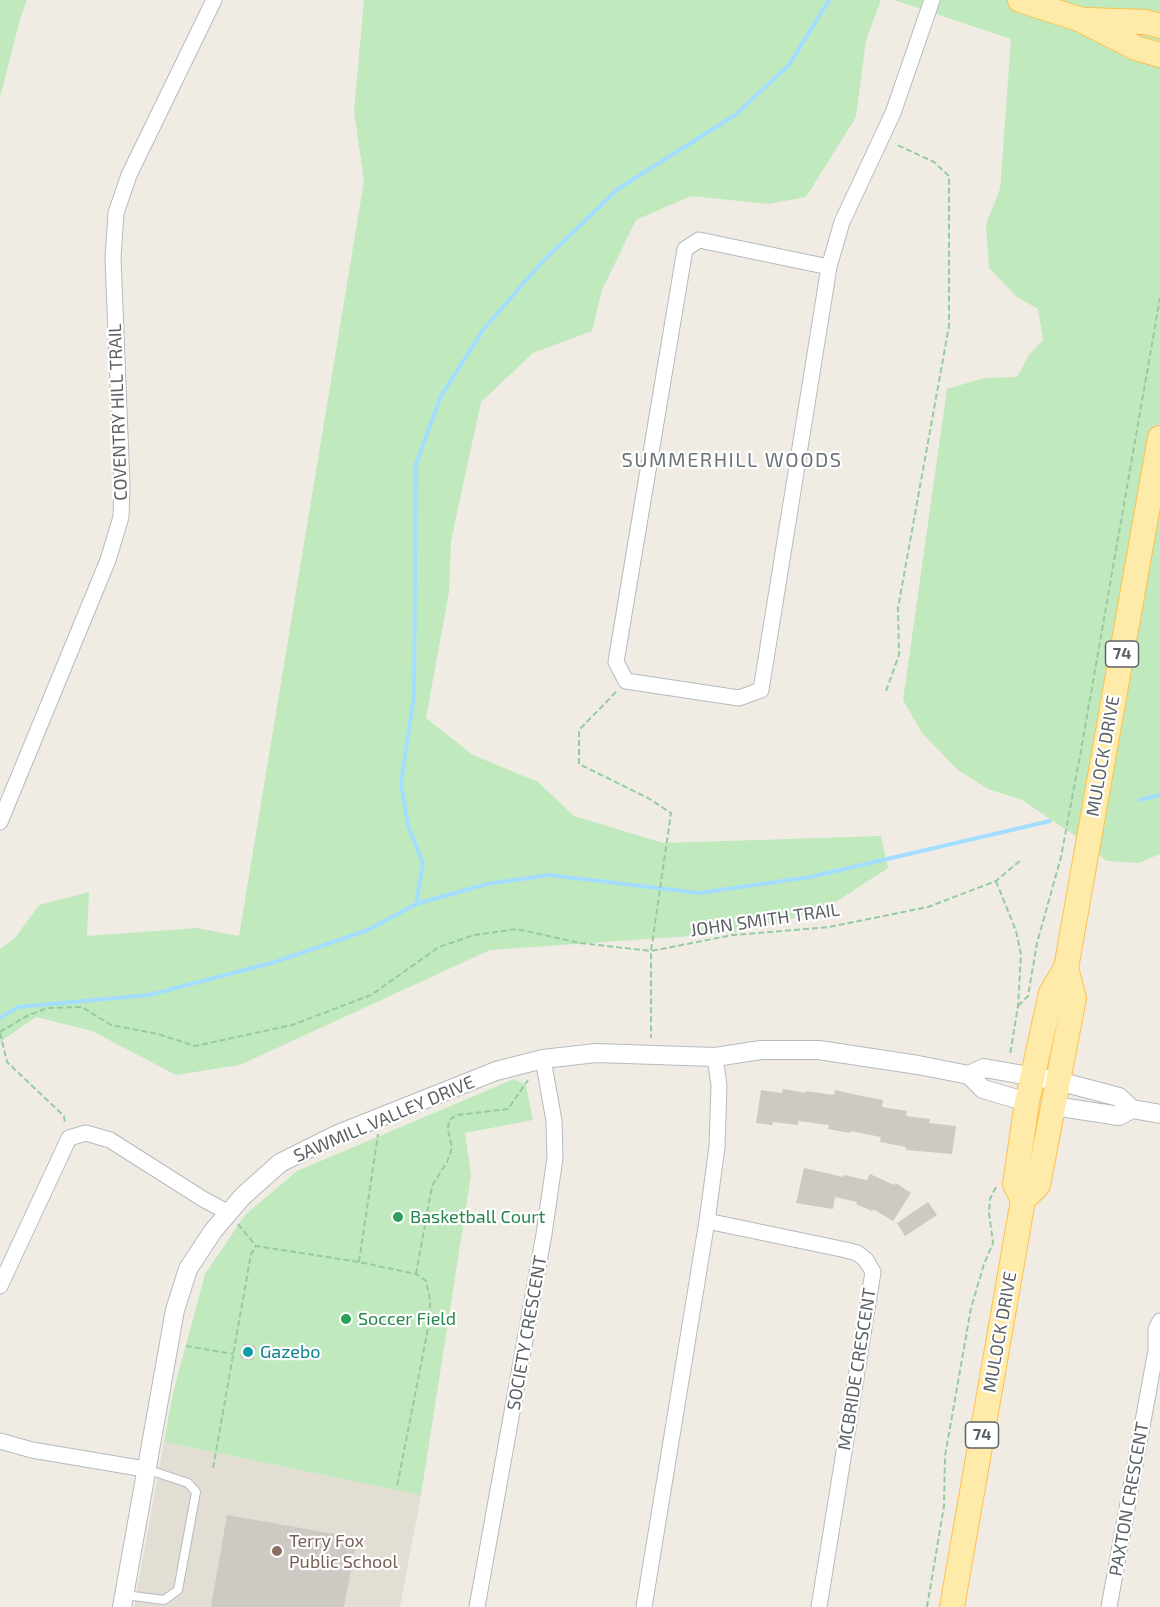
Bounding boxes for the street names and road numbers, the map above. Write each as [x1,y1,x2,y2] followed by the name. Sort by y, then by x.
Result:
[104,323,132,501] street label: COVENTRY HILL TRAIL
[1106,641,1138,667] road number: 74
[1082,694,1124,818] street label: MULOCK DRIVE
[689,899,841,941] street label: JOHN SMITH TRAIL
[290,1071,478,1167] street label: SAWMILL VALLEY DRIVE
[503,1254,551,1412] street label: SOCIETY CRESCENT
[979,1270,1021,1394] street label: MULOCK DRIVE
[833,1286,881,1452] street label: MCBRIDE CRESCENT
[1105,1420,1153,1578] street label: PAXTON CRESCENT
[966,1422,998,1448] road number: 74

